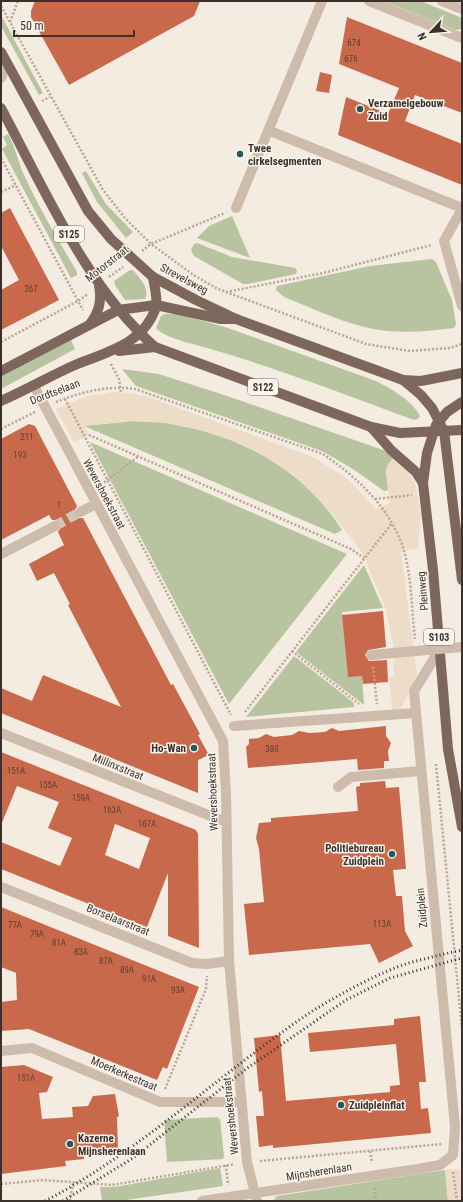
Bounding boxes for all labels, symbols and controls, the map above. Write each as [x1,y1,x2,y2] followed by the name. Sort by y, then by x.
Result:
[14,12,134,38] scale bar
[411,12,451,52] north arrow
[20,19,44,33] text: 50 m
[415,30,430,42] text: N
[347,38,361,48] house number: 674
[344,54,358,64] house number: 676
[368,97,444,123] place label: Verzamelgebouw Zuid
[355,104,365,114] marker: Verzamelgebouw Zuid
[248,142,321,168] place label: Twee cirkelsegmenten
[235,149,245,159] marker: Twee cirkelsegmenten
[54,226,84,242] road number: S125
[83,243,131,285] street label: Motorstraat
[158,261,210,297] street label: Strevelsweg
[24,284,38,294] house number: 367
[28,377,82,407] street label: Dordtselaan
[248,379,278,395] road number: S122
[20,432,34,442] house number: 211
[13,450,27,460] house number: 193
[80,457,128,531] street label: Wevershoekstraat
[57,500,61,510] house number: 1
[415,571,431,611] street label: Pleinweg
[424,629,454,645] road number: S103
[151,742,186,755] place label: Ho-Wan
[189,743,199,753] marker: Ho-Wan
[265,744,279,754] house number: 380
[91,751,145,783] street label: Millinxstraat
[205,753,221,831] street label: Wevershoekstraat
[7,766,25,776] house number: 151A
[39,780,57,790] house number: 155A
[72,793,90,803] house number: 159A
[103,805,121,815] house number: 163A
[138,819,156,829] house number: 167A
[325,842,384,868] place label: Politiebureau Zuidplein
[387,849,397,859] marker: Politiebureau Zuidplein
[414,888,430,928] street label: Zuidplein
[85,901,151,939] street label: Borselaarstraat
[373,919,391,929] house number: 113A
[8,920,22,930] house number: 77A
[30,929,44,939] house number: 79A
[52,938,66,948] house number: 81A
[74,947,88,957] house number: 83A
[99,956,113,966] house number: 87A
[120,965,134,975] house number: 89A
[142,974,156,984] house number: 91A
[171,985,185,995] house number: 93A
[89,1054,159,1094] street label: Moerkerkestraat
[17,1073,35,1083] house number: 151A
[220,1077,242,1155] street label: Wevershoekstraat
[349,1099,405,1112] place label: Zuidpleinflat
[336,1100,346,1110] marker: Zuidpleinflat
[78,1132,146,1158] place label: Kazerne Mijnsherenlaan
[65,1139,75,1149] marker: Kazerne Mijnsherenlaan
[285,1160,353,1184] street label: Mijnsherenlaan

